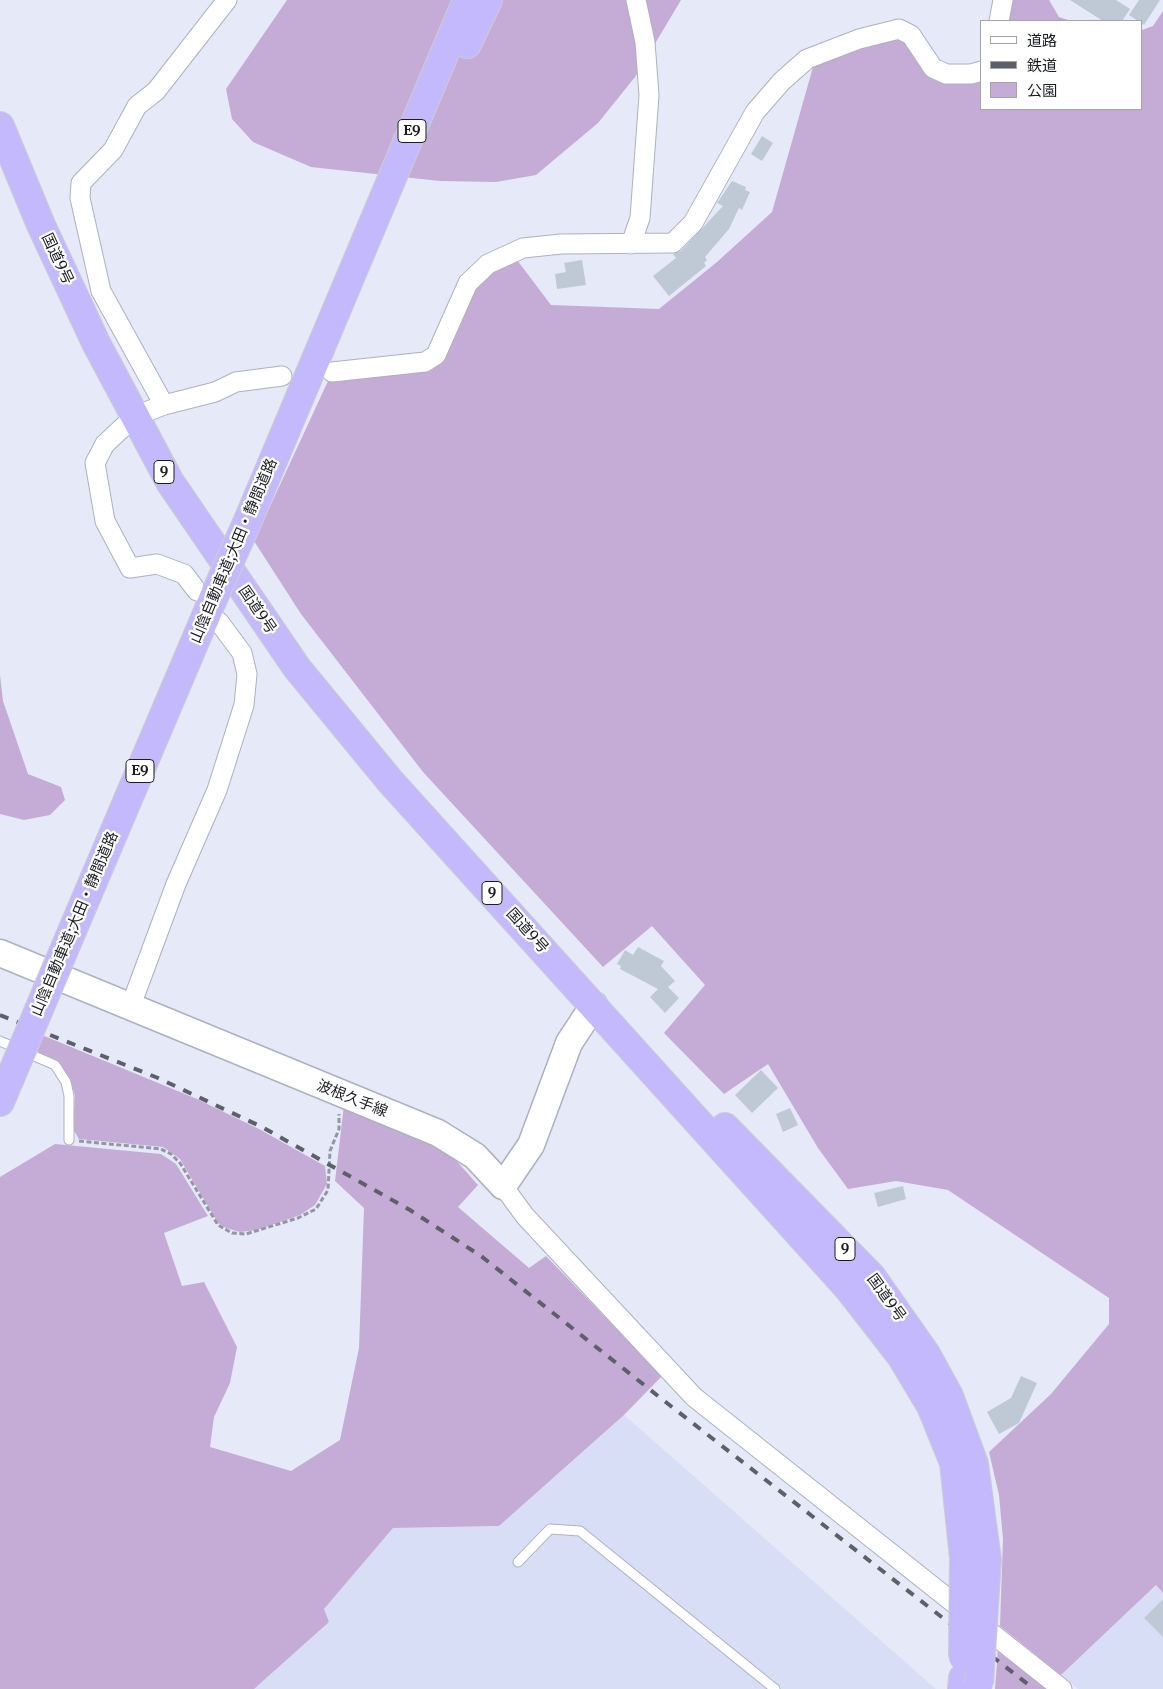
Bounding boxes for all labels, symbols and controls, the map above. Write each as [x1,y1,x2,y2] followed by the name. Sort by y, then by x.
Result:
[980,20,1143,110] legend
[1027,31,1057,50] text: 道路
[1027,56,1057,75] text: 鉄道
[1027,81,1057,100] text: 公園
[398,120,426,142] road number: E9
[37,231,77,287] street label: 国道9号
[187,456,281,646] street label: 山陰自動車道;大田・静間道路
[154,461,174,484] road number: 9
[234,583,280,637] street label: 国道9号
[126,759,154,782] road number: E9
[28,829,122,1019] street label: 山陰自動車道;大田・静間道路
[482,881,502,904] road number: 9
[502,905,552,957] street label: 国道9号
[314,1077,390,1121] street label: 波根久手線
[835,1238,855,1260] road number: 9
[863,1271,909,1325] street label: 国道9号

